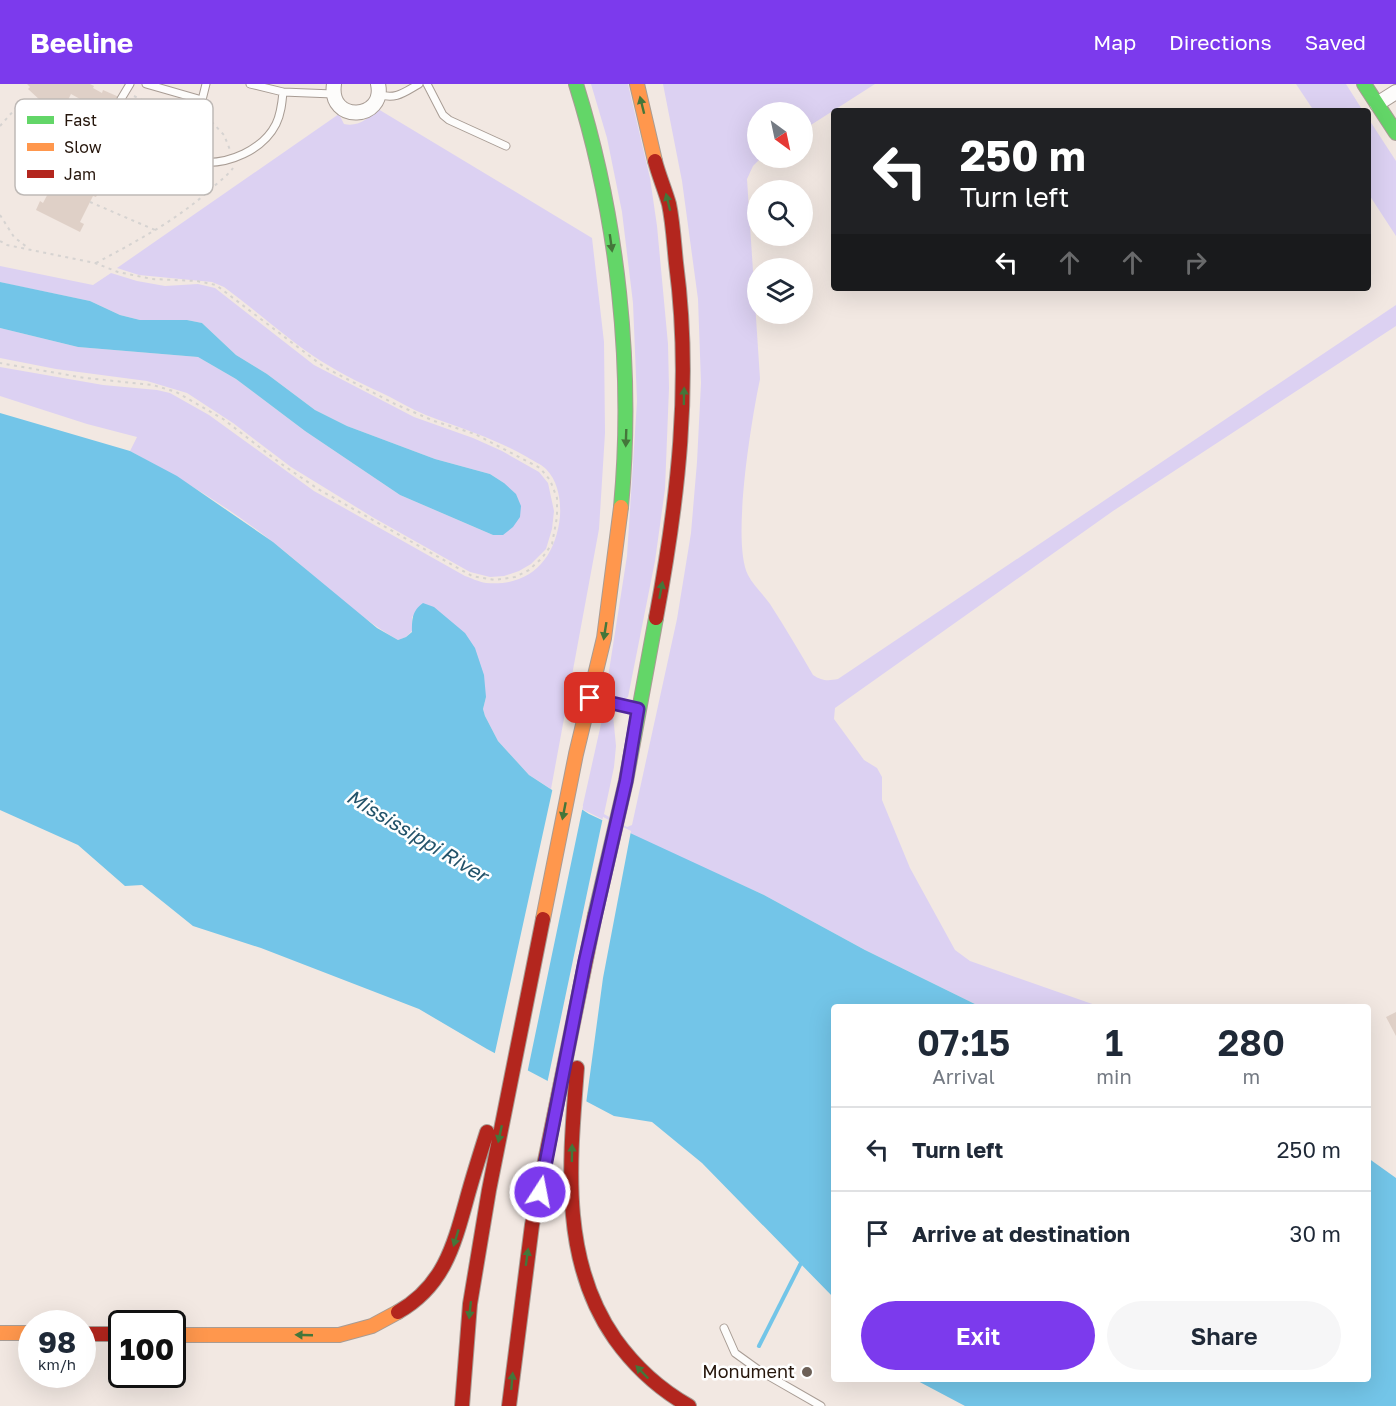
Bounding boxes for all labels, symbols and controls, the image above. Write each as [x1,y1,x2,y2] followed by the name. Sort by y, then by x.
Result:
[30,26,133,59] text: Beeline
[1093,29,1136,55] text: Map
[1169,29,1272,55] text: Directions
[1305,29,1366,55] text: Saved
[637,96,647,115] one-way arrow
[15,99,213,195] legend
[747,102,813,168] north arrow
[747,102,813,324] map controls
[64,110,97,130] text: Fast
[960,130,1086,180] text: 250 m
[861,132,939,210] icon: left
[64,137,102,157] text: Slow
[64,164,96,184] text: Jam
[747,180,813,246] button: search
[960,181,1069,213] text: Turn left
[662,193,672,212] one-way arrow
[607,234,616,253] one-way arrow
[990,246,1023,279] icon: left
[1053,246,1086,279] icon: ahead
[1116,246,1149,279] icon: ahead
[1179,246,1212,279] icon: right
[747,258,813,324] button: layers
[679,387,688,406] one-way arrow
[621,428,630,447] one-way arrow
[657,580,666,599] one-way arrow
[600,622,609,641] one-way arrow
[564,672,615,723] pin
[573,681,606,714] icon: arrive
[343,784,495,888] water label: Mississippi River
[559,802,568,821] one-way arrow
[917,1021,1010,1064] text: 07:15
[1105,1021,1123,1064] text: 1
[1218,1021,1285,1064] text: 280
[932,1064,995,1088] text: Arrival
[1096,1064,1132,1088] text: min
[1242,1064,1260,1088] text: m
[495,1125,505,1144] one-way arrow
[861,1133,894,1166] icon: left
[912,1136,1003,1163] text: Turn left
[1277,1136,1341,1163] text: 250 m
[567,1143,577,1162] one-way arrow
[508,1160,572,1224] position arrow
[861,1217,894,1250] icon: arrive
[912,1220,1130,1247] text: Arrive at destination
[1290,1220,1341,1247] text: 30 m
[451,1229,460,1247] one-way arrow
[523,1247,532,1266] one-way arrow
[465,1300,475,1319] one-way arrow
[861,1301,1095,1370] button: Exit
[1107,1301,1341,1370] button: Share
[108,1310,186,1388] speed limit sign: 100
[38,1324,76,1360] text: 98
[295,1330,314,1340] one-way arrow
[38,1355,76,1373] text: km/h
[702,1360,795,1382] place label: Monument
[635,1364,649,1379] one-way arrow
[800,1365,814,1379] marker: Monument
[507,1372,517,1391] one-way arrow

